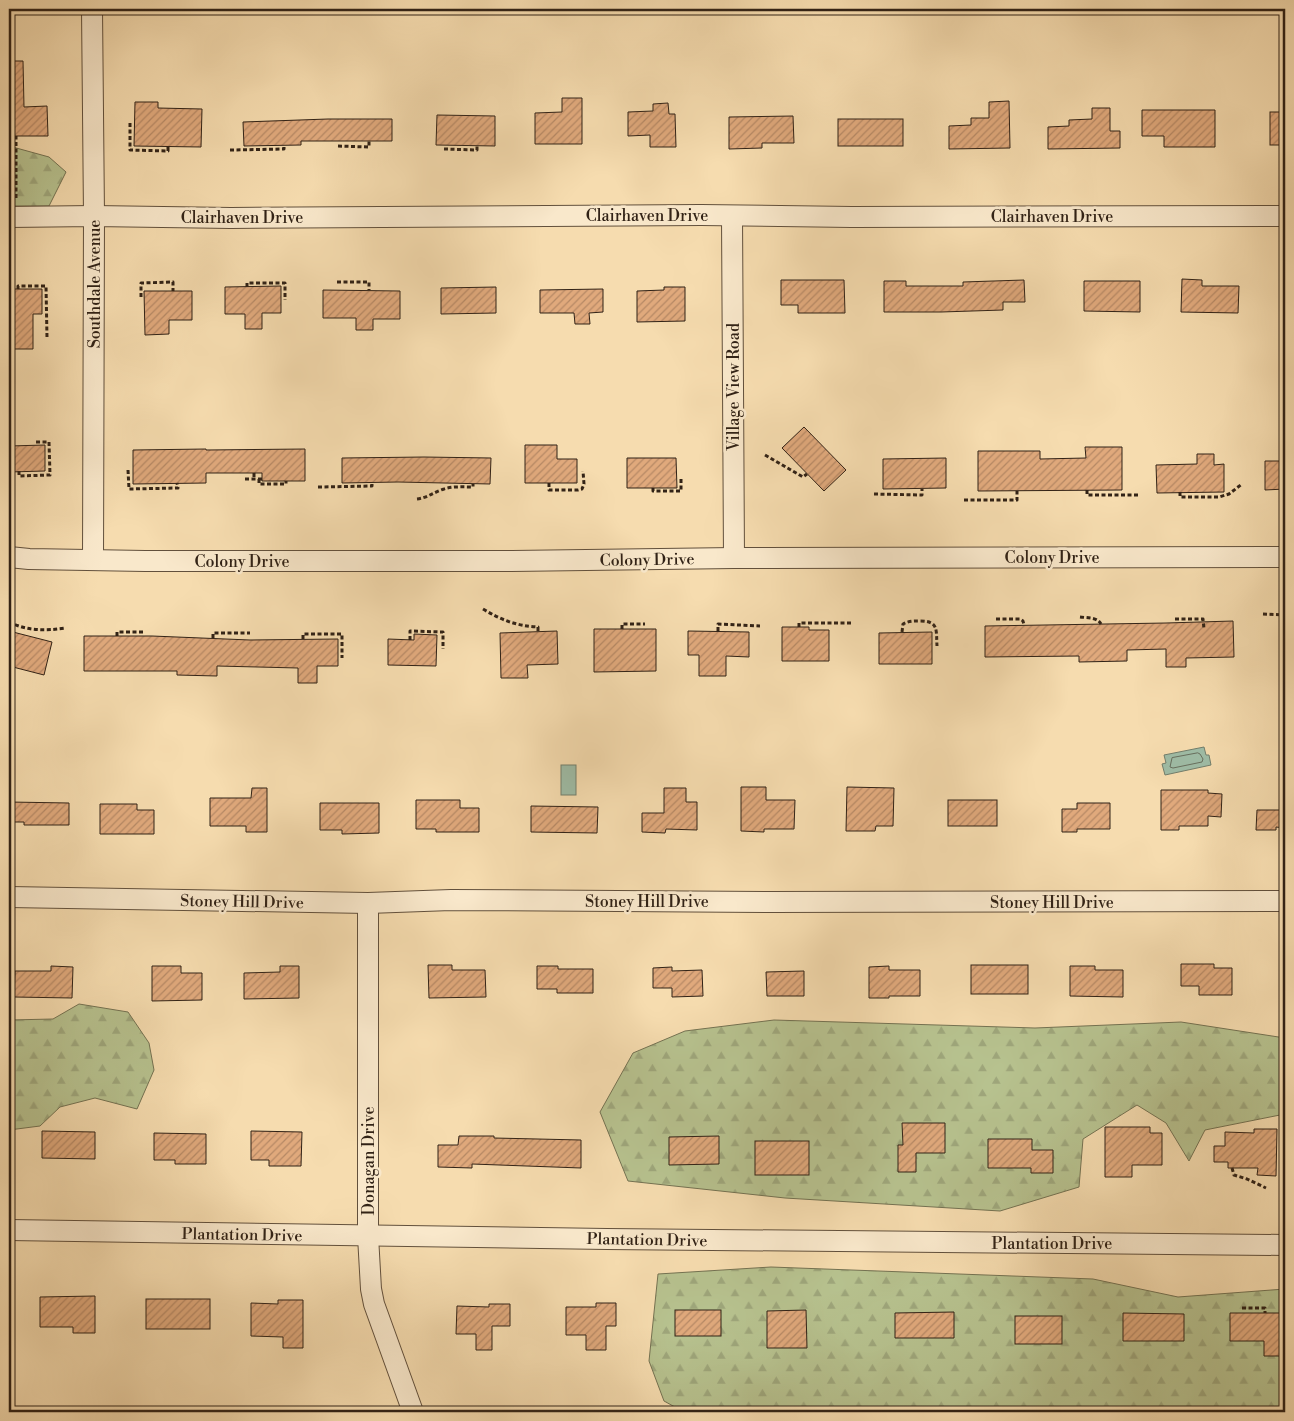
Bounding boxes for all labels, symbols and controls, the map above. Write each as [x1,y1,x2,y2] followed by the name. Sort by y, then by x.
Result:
[586,206,708,226] street label: Clairhaven Drive
[991,207,1113,227] street label: Clairhaven Drive
[181,208,303,228] street label: Clairhaven Drive
[85,220,105,348] street label: Southdale Avenue
[724,323,744,452] street label: Village View Road
[1005,548,1099,568] street label: Colony Drive
[599,549,695,571] street label: Colony Drive
[195,552,289,572] street label: Colony Drive
[180,891,304,913] street label: Stoney Hill Drive
[585,892,709,912] street label: Stoney Hill Drive
[990,893,1114,913] street label: Stoney Hill Drive
[359,1106,379,1216] street label: Donagan Drive
[181,1224,303,1246] street label: Plantation Drive
[586,1229,708,1251] street label: Plantation Drive
[992,1234,1112,1254] street label: Plantation Drive

